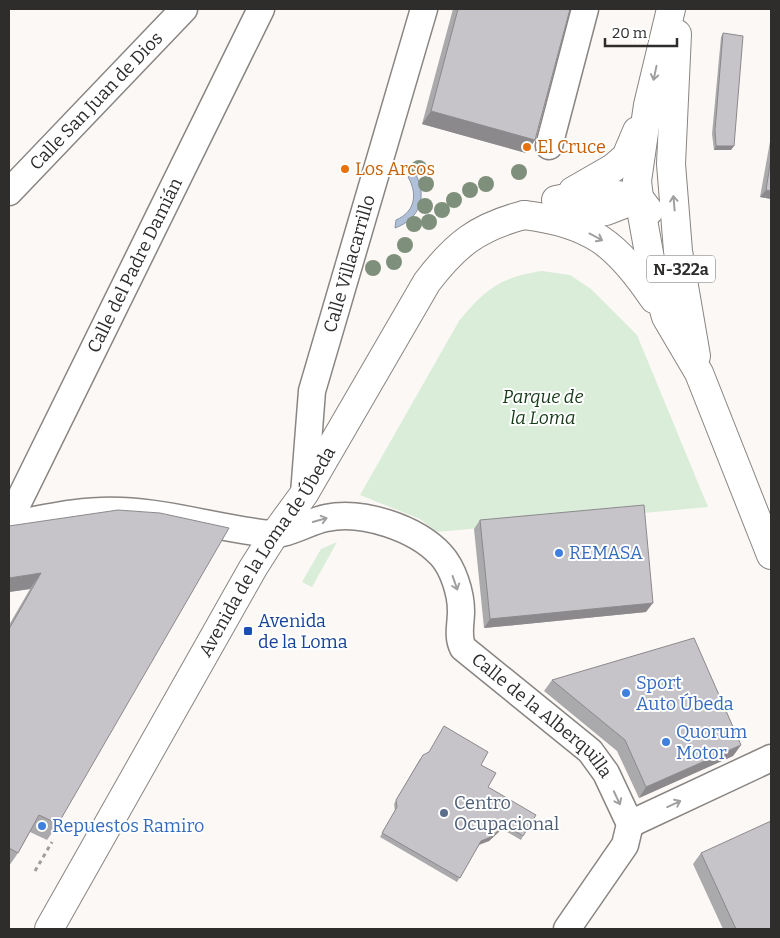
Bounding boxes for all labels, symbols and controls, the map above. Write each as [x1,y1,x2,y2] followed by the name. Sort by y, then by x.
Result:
[605,15,678,47] scale bar
[612,24,648,42] text: 20 m
[25,27,167,175] street label: Calle San Juan de Dios
[650,64,659,80] one-way arrow
[537,136,606,158] place label: El Cruce
[521,141,533,153] marker: El Cruce
[355,158,435,180] place label: Los Arcos
[339,163,351,175] marker: Los Arcos
[83,174,187,356] street label: Calle del Padre Damián
[319,192,380,335] street label: Calle Villacarrillo
[669,196,679,212] one-way arrow
[589,232,604,242] one-way arrow
[647,255,715,282] road number: N-322a
[503,386,583,429] park label: Parque de la Loma
[195,442,339,662] street label: Avenida de la Loma de Úbeda
[312,514,328,524] one-way arrow
[569,542,643,564] place label: REMASA
[553,547,565,559] marker: REMASA
[451,575,460,590] one-way arrow
[258,610,348,652] place label: Avenida de la Loma
[242,625,254,637] marker: Avenida de la Loma
[467,648,617,782] street label: Calle de la Alberquilla
[636,672,734,715] place label: Sport Auto Úbeda
[620,687,632,699] marker: Sport Auto Úbeda
[676,721,747,764] place label: Quorum Motor
[660,736,672,748] marker: Quorum Motor
[613,790,623,805] one-way arrow
[454,792,559,835] place label: Centro Ocupacional
[666,798,681,808] one-way arrow
[438,807,450,819] marker: Centro Ocupacional
[52,815,204,837] place label: Repuestos Ramiro
[36,820,48,832] marker: Repuestos Ramiro

